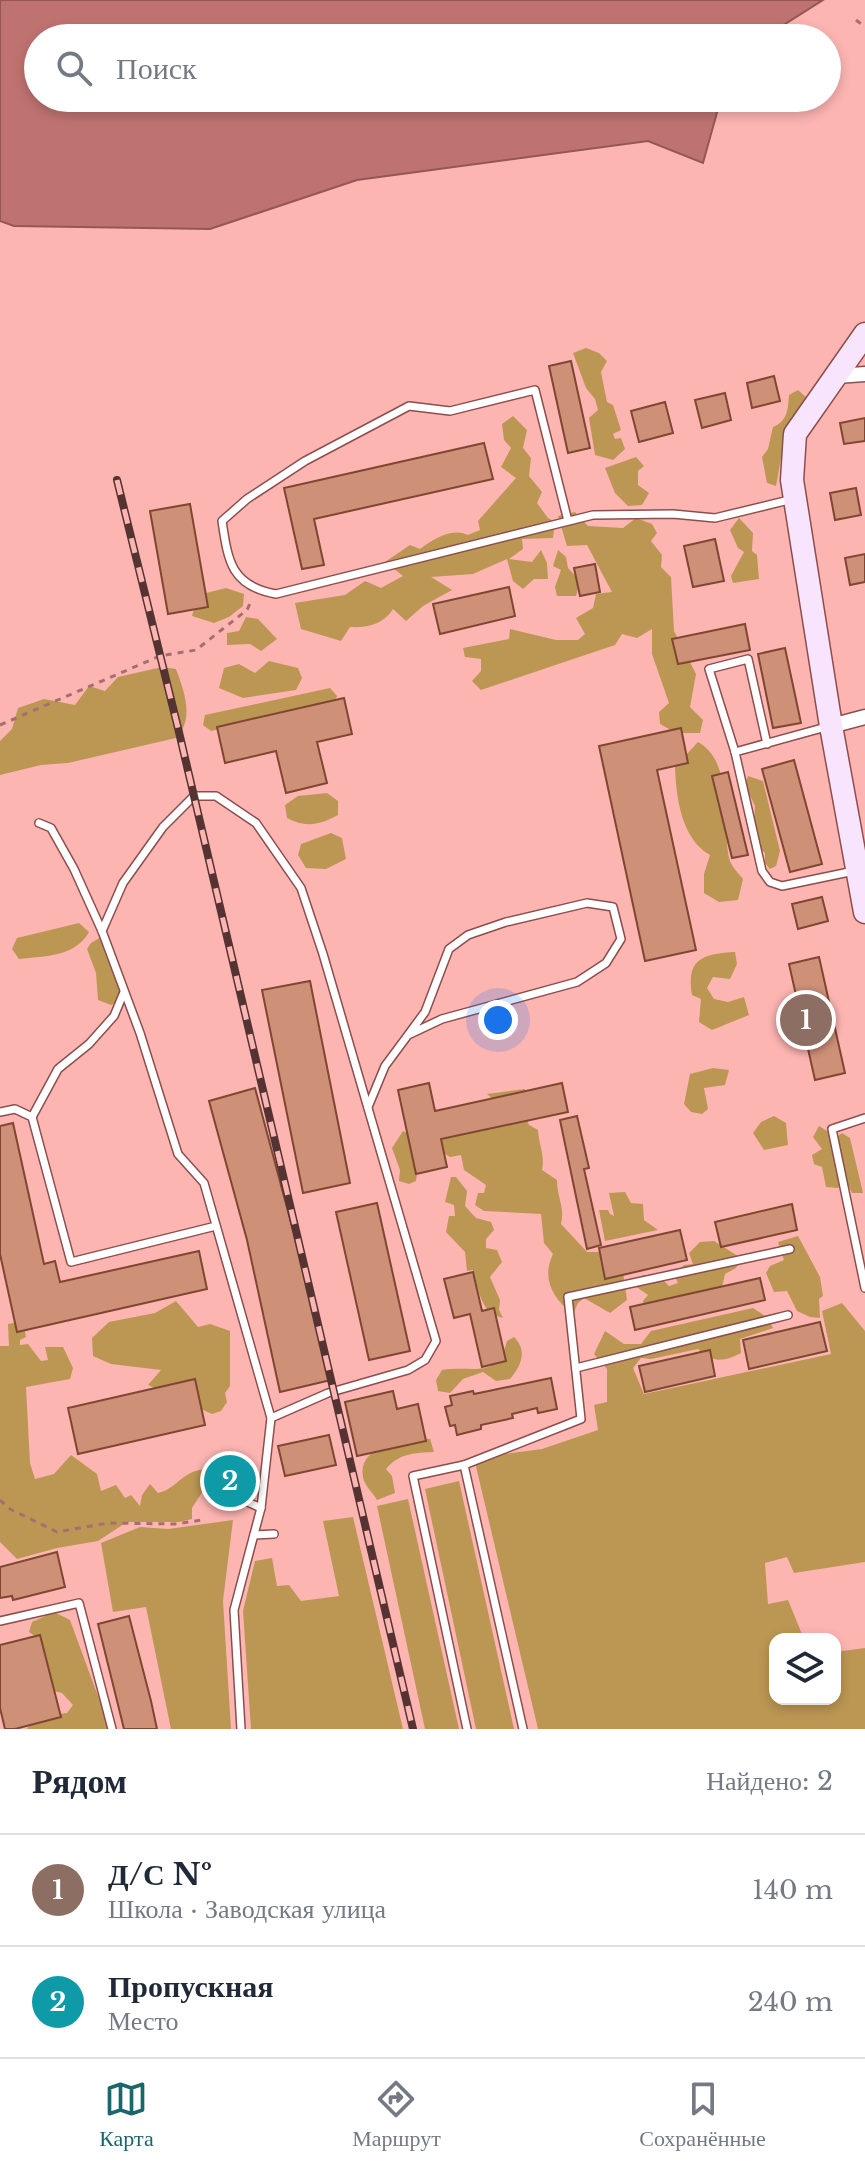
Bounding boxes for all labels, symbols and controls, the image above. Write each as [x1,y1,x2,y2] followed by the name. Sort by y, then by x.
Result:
[24,24,841,112] search box
[52,46,96,90] icon: search
[116,50,197,87] text: Поиск
[780,990,832,1050] pin: 1
[478,1000,518,1040] your location
[204,1451,256,1511] pin: 2
[769,1633,841,1705] map controls
[769,1633,841,1705] button: layers
[32,1760,127,1802] text: Рядом
[706,1765,833,1797] text: Найдено: 2
[108,1856,212,1893] text: Д/С №
[52,1874,64,1906] text: 1
[752,1874,833,1906] text: 140 m
[108,1893,386,1925] text: Школа · Заводская улица
[108,1968,274,2005] text: Пропускная
[50,1986,66,2018] text: 2
[748,1986,833,2018] text: 240 m
[108,2005,179,2037] text: Место
[99,2077,154,2152] tab: Карта
[352,2077,441,2152] tab: Маршрут
[639,2077,766,2152] tab: Сохранённые

